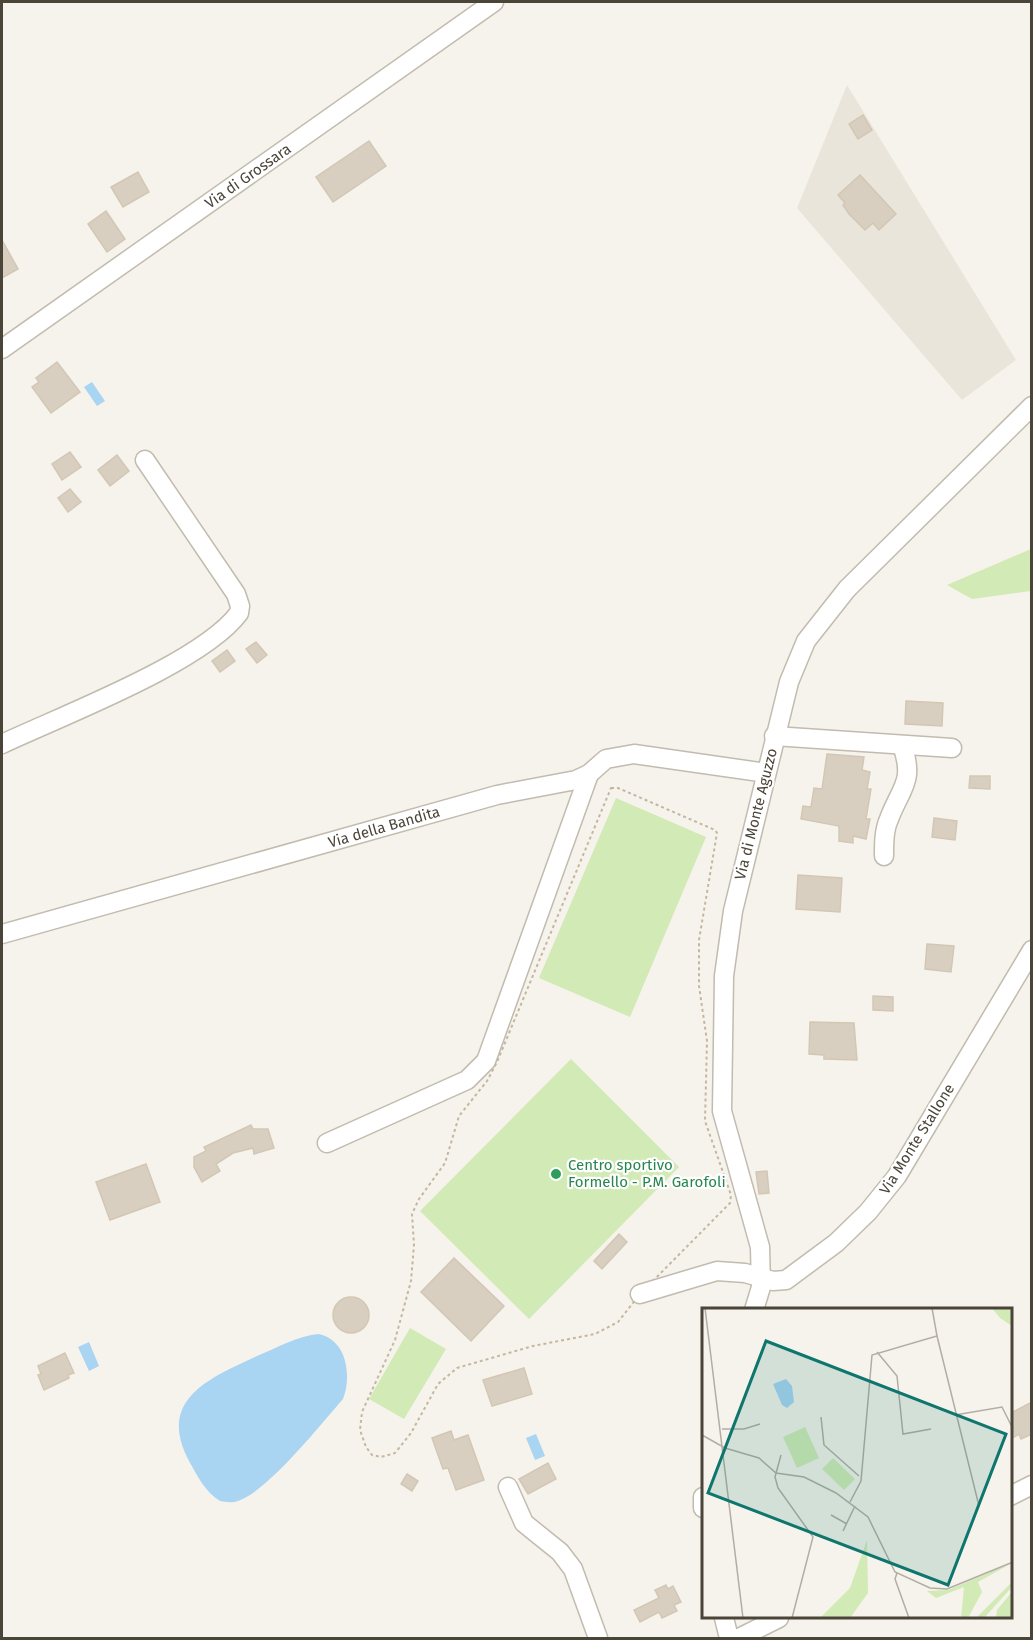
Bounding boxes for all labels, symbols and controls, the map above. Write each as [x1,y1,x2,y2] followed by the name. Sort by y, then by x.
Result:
[202,140,294,212] street label: Via di Grossara
[731,746,781,882] street label: Via di Monte Aguzzo
[326,802,442,852] street label: Via della Bandita
[876,1080,958,1198] street label: Via Monte Stallone
[568,1156,726,1191] place label: Centro sportivo Formello - P.M. Garofoli
[549,1167,563,1181] marker: Centro sportivo Formello - P.M. Garofoli
[702,1308,1012,1619] inset map

